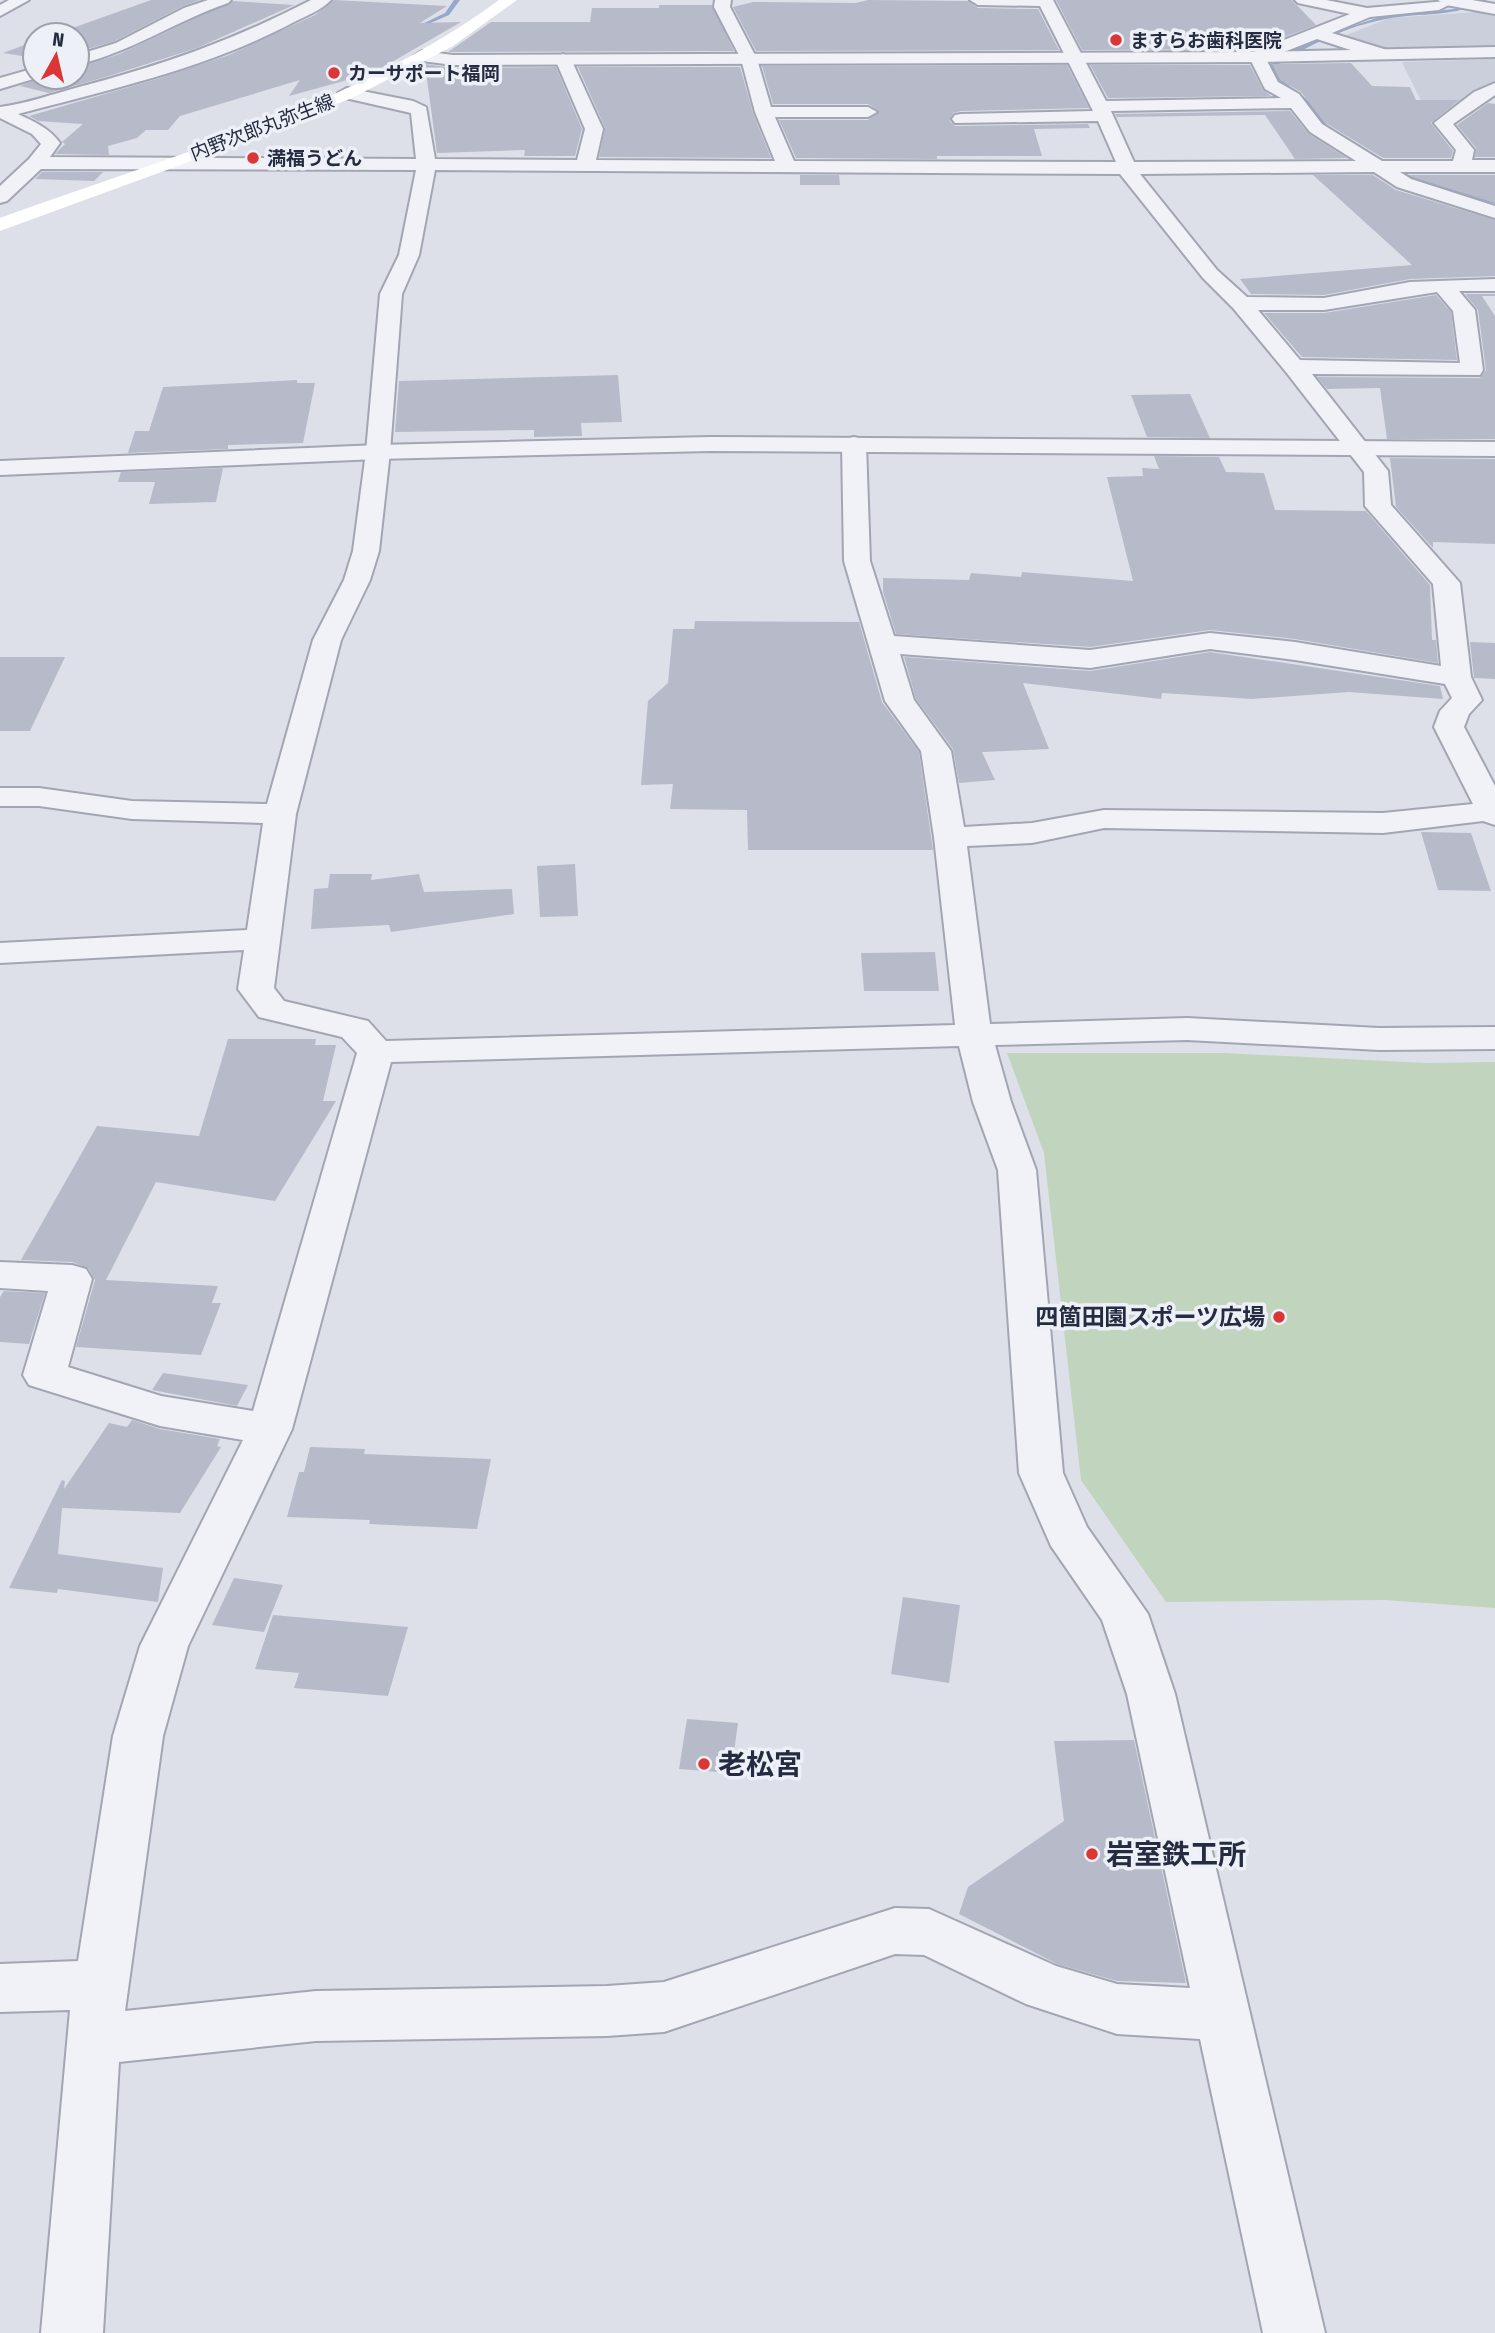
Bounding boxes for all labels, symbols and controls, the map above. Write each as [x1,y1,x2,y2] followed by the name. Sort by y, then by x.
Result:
[21,21,91,91] north arrow
[51,27,66,52] text: N
[1130,29,1282,52] place label: ますらお歯科医院
[1108,32,1124,48] marker: ますらお歯科医院
[348,62,500,85] place label: カーサポート福岡
[326,65,342,81] marker: カーサポート福岡
[187,89,337,165] street label: 内野次郎丸弥生線
[267,147,362,170] place label: 満福うどん
[245,150,261,166] marker: 満福うどん
[1035,1303,1265,1331] place label: 四箇田園スポーツ広場
[1271,1309,1287,1325] marker: 四箇田園スポーツ広場
[718,1748,802,1781] place label: 老松宮
[696,1756,712,1772] marker: 老松宮
[1106,1838,1246,1871] place label: 岩室鉄工所
[1084,1846,1100,1862] marker: 岩室鉄工所

